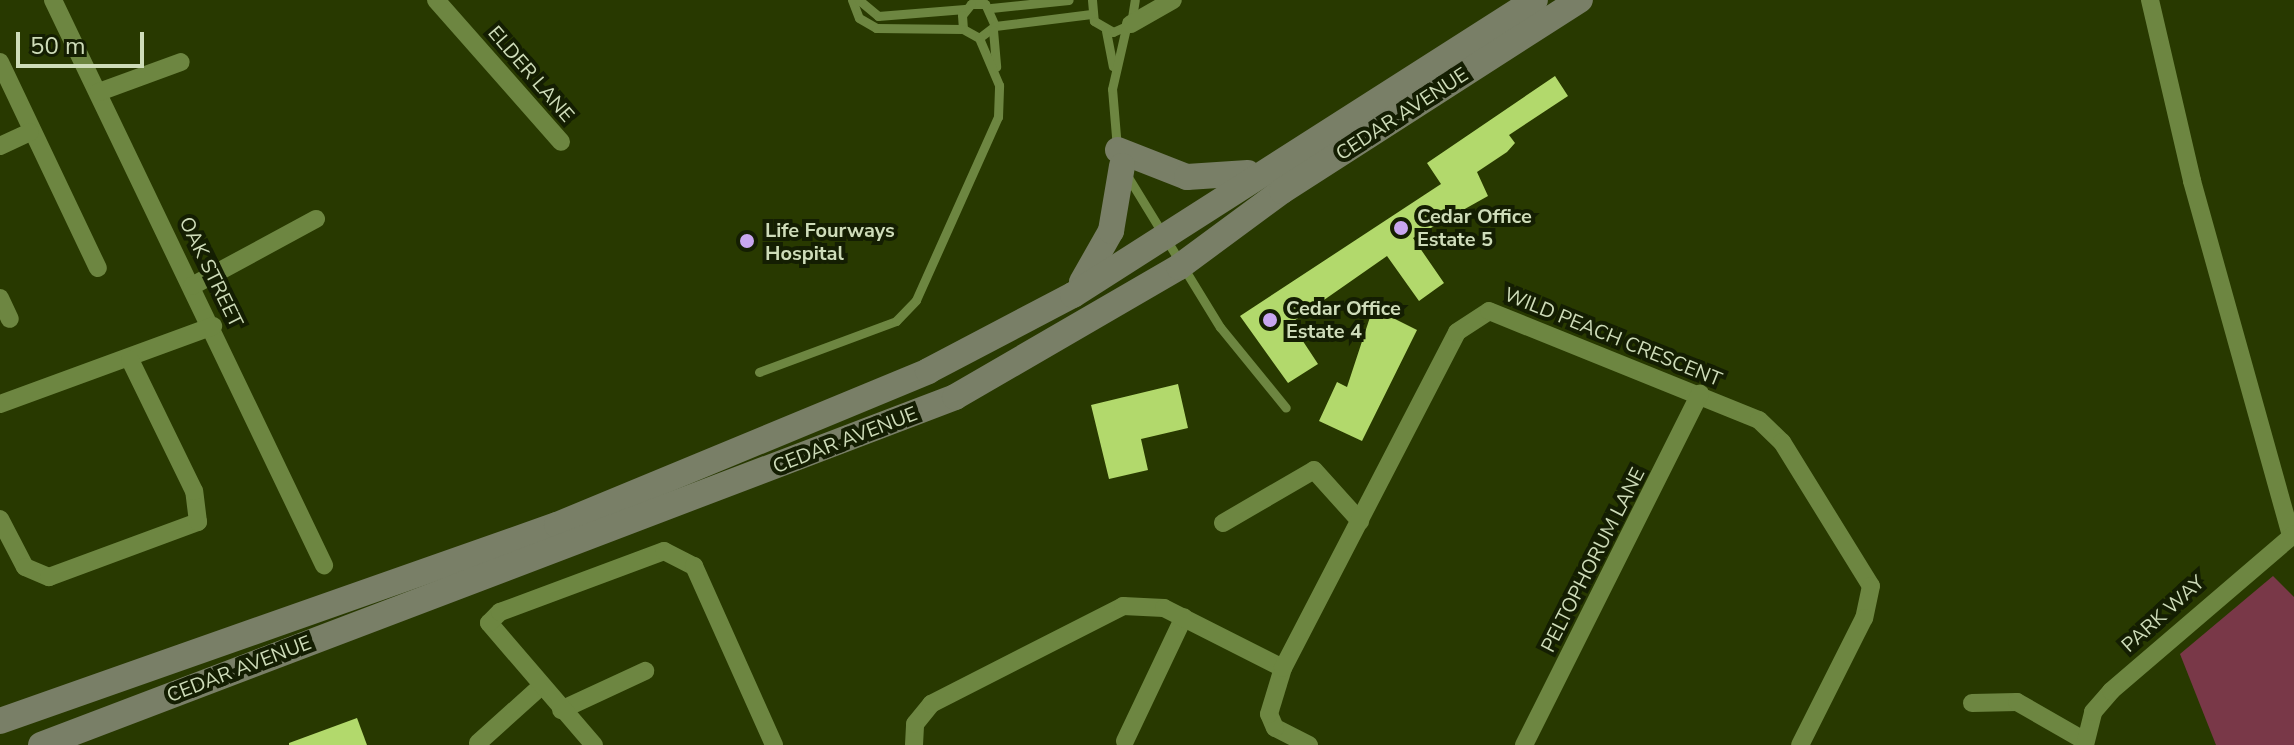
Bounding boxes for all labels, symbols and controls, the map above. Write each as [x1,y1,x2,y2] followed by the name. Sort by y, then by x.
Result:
[20,16,148,66] scale bar
[483,21,579,127] street label: ELDER LANE
[30,30,86,62] text: 50 m
[1331,62,1473,166] street label: CEDAR AVENUE
[1417,204,1532,251] place label: Cedar Office Estate 5
[174,213,248,331] street label: OAK STREET
[765,218,895,265] place label: Life Fourways Hospital
[1392,219,1410,237] marker: Cedar Office Estate 5
[736,230,758,252] marker: Life Fourways Hospital
[1501,282,1725,392] street label: WILD PEACH CRESCENT
[1286,296,1401,343] place label: Cedar Office Estate 4
[1261,311,1279,329] marker: Cedar Office Estate 4
[769,401,921,479] street label: CEDAR AVENUE
[1536,464,1650,656] street label: PELTOPHORUM LANE
[2117,571,2209,657] street label: PARK WAY
[163,630,315,708] street label: CEDAR AVENUE

